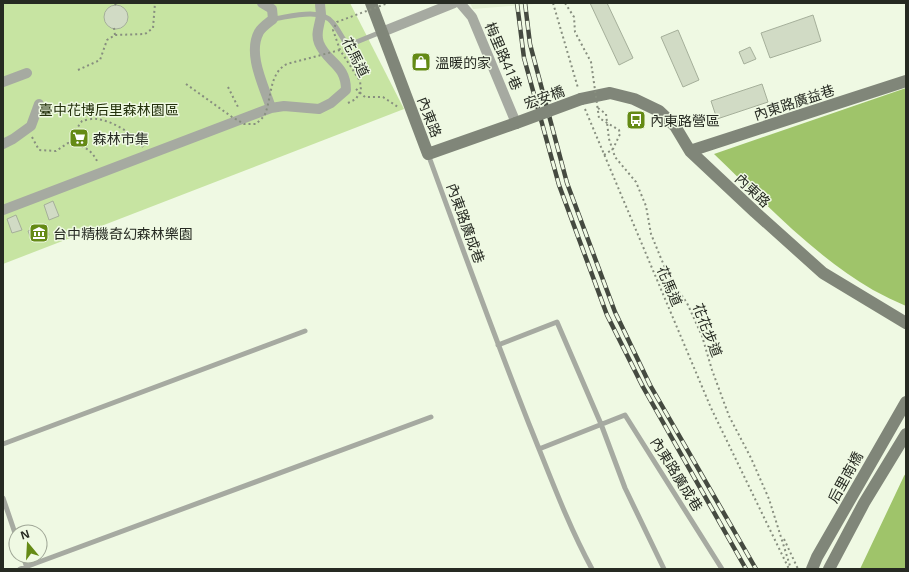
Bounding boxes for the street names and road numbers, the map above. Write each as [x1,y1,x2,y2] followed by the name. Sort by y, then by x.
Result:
[481,19,527,93] street label: 梅里路41巷
[338,34,374,80] street label: 花馬道
[751,80,837,124] street label: 內東路廣益巷
[521,81,567,113] street label: 宏安橋
[414,94,446,140] street label: 內東路
[731,169,775,211] street label: 內東路
[443,180,489,266] street label: 內東路廣成巷
[653,263,687,309] street label: 花馬道
[689,300,727,360] street label: 花花步道
[647,433,707,515] street label: 內東路廣成巷
[823,448,867,506] street label: 后里南橋

